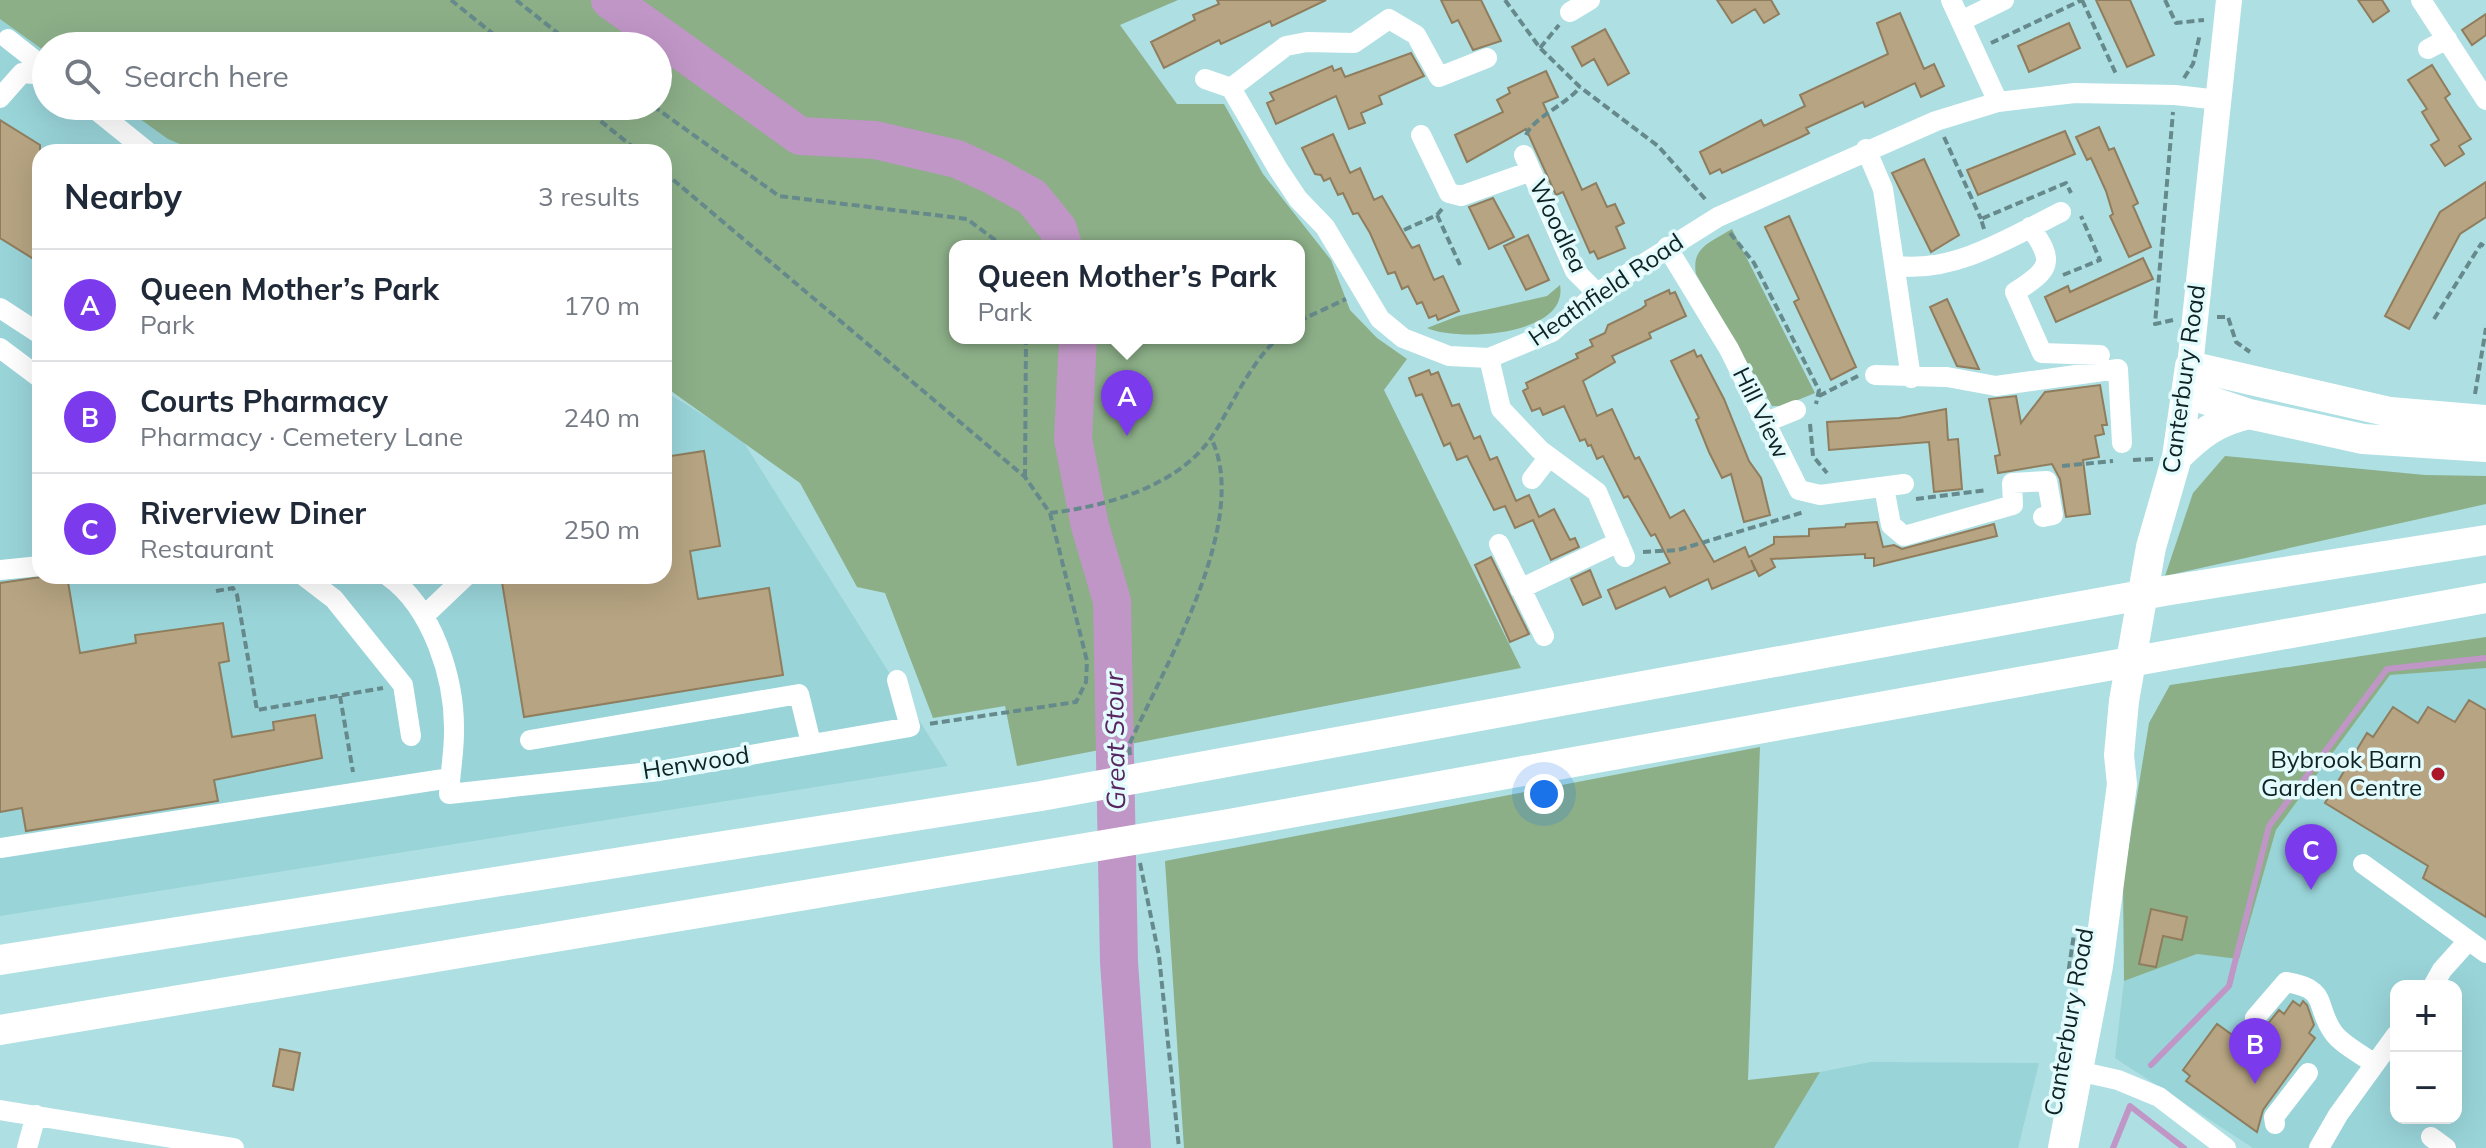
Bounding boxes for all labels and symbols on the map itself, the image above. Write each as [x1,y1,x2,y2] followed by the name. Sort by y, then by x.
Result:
[1523,174,1594,277] street label: Woodlea
[1522,226,1689,352] street label: Heathfield Road
[2155,283,2211,475] street label: Canterbury Road
[1727,362,1797,463] street label: Hill View
[1101,370,1153,436] pin: A
[1097,670,1132,810] water label: Great Stour
[640,739,751,785] street label: Henwood
[2261,744,2422,802] place label: Bybrook Barn Garden Centre
[2429,765,2447,783] marker: Bybrook Barn Garden Centre
[1524,774,1564,814] your location
[2285,824,2337,890] pin: C
[2037,926,2099,1118] street label: Canterbury Road
[2229,1018,2281,1084] pin: B

